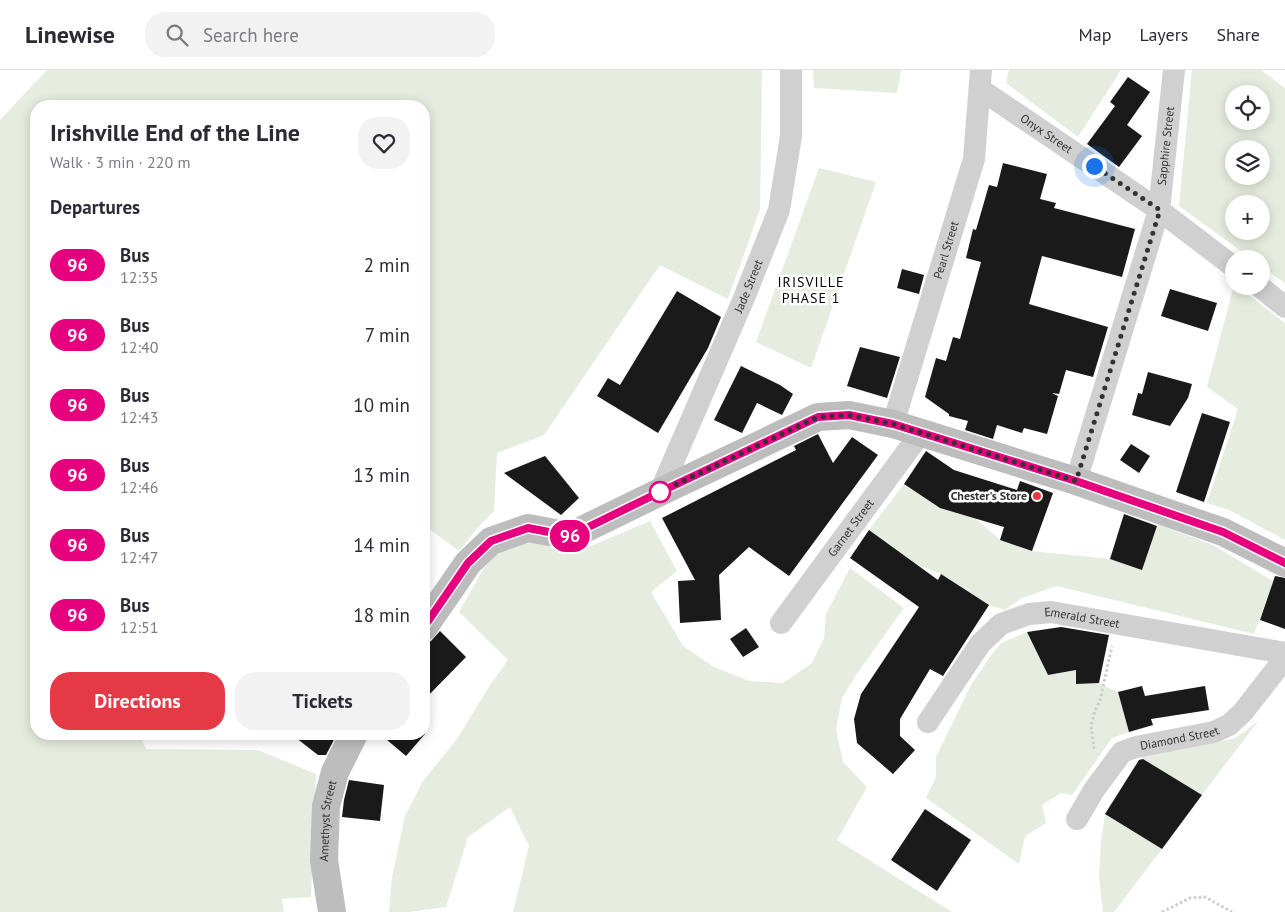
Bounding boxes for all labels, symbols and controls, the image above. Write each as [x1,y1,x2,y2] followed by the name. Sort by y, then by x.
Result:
[145,12,495,57] search box
[25,19,115,50] text: Linewise
[163,21,191,49] icon: search
[203,23,299,47] text: Search here
[1079,23,1111,46] text: Map
[1139,23,1188,46] text: Layers
[1216,23,1260,46] text: Share
[1225,85,1270,295] map controls
[1225,85,1270,130] button: locate
[1154,106,1177,186] street label: Sapphire Street
[1018,110,1076,156] street label: Onyx Street
[50,117,300,148] text: Irishville End of the Line
[358,117,410,169] button: heart
[1225,140,1270,185] button: layers
[50,152,190,172] text: Walk · 3 min · 220 m
[1082,154,1107,179] your location
[50,195,140,219] text: Departures
[1225,195,1270,240] button: +
[930,219,962,281] street label: Pearl Street
[120,243,149,267] text: Bus
[1225,250,1270,295] button: −
[67,253,88,276] text: 96
[364,253,410,277] text: 2 min
[730,257,765,316] street label: Jade Street
[120,267,158,287] text: 12:35
[778,273,844,307] district label: IRISVILLE PHASE 1
[120,313,149,337] text: Bus
[67,323,88,346] text: 96
[365,323,410,347] text: 7 min
[120,337,158,357] text: 12:40
[120,383,149,407] text: Bus
[67,393,88,416] text: 96
[353,393,410,417] text: 10 min
[120,407,158,427] text: 12:43
[120,453,149,477] text: Bus
[67,463,88,486] text: 96
[353,463,410,487] text: 13 min
[120,477,158,497] text: 12:46
[649,481,671,503] unlabelled marker
[951,488,1027,503] place label: Chester's Store
[1031,490,1043,502] marker: Chester's Store
[824,496,877,560] street label: Garnet Street
[548,520,592,552] line badge: 96
[120,523,149,547] text: Bus
[560,524,580,547] text: 96
[67,533,88,556] text: 96
[353,533,410,557] text: 14 min
[120,547,158,567] text: 12:47
[120,593,149,617] text: Bus
[67,603,88,626] text: 96
[353,603,410,627] text: 18 min
[1044,604,1121,631] street label: Emerald Street
[120,617,158,637] text: 12:51
[50,672,225,730] button: Directions
[235,672,410,730] button: Tickets
[1139,723,1221,753] street label: Diamond Street
[316,778,340,862] street label: Amethyst Street

